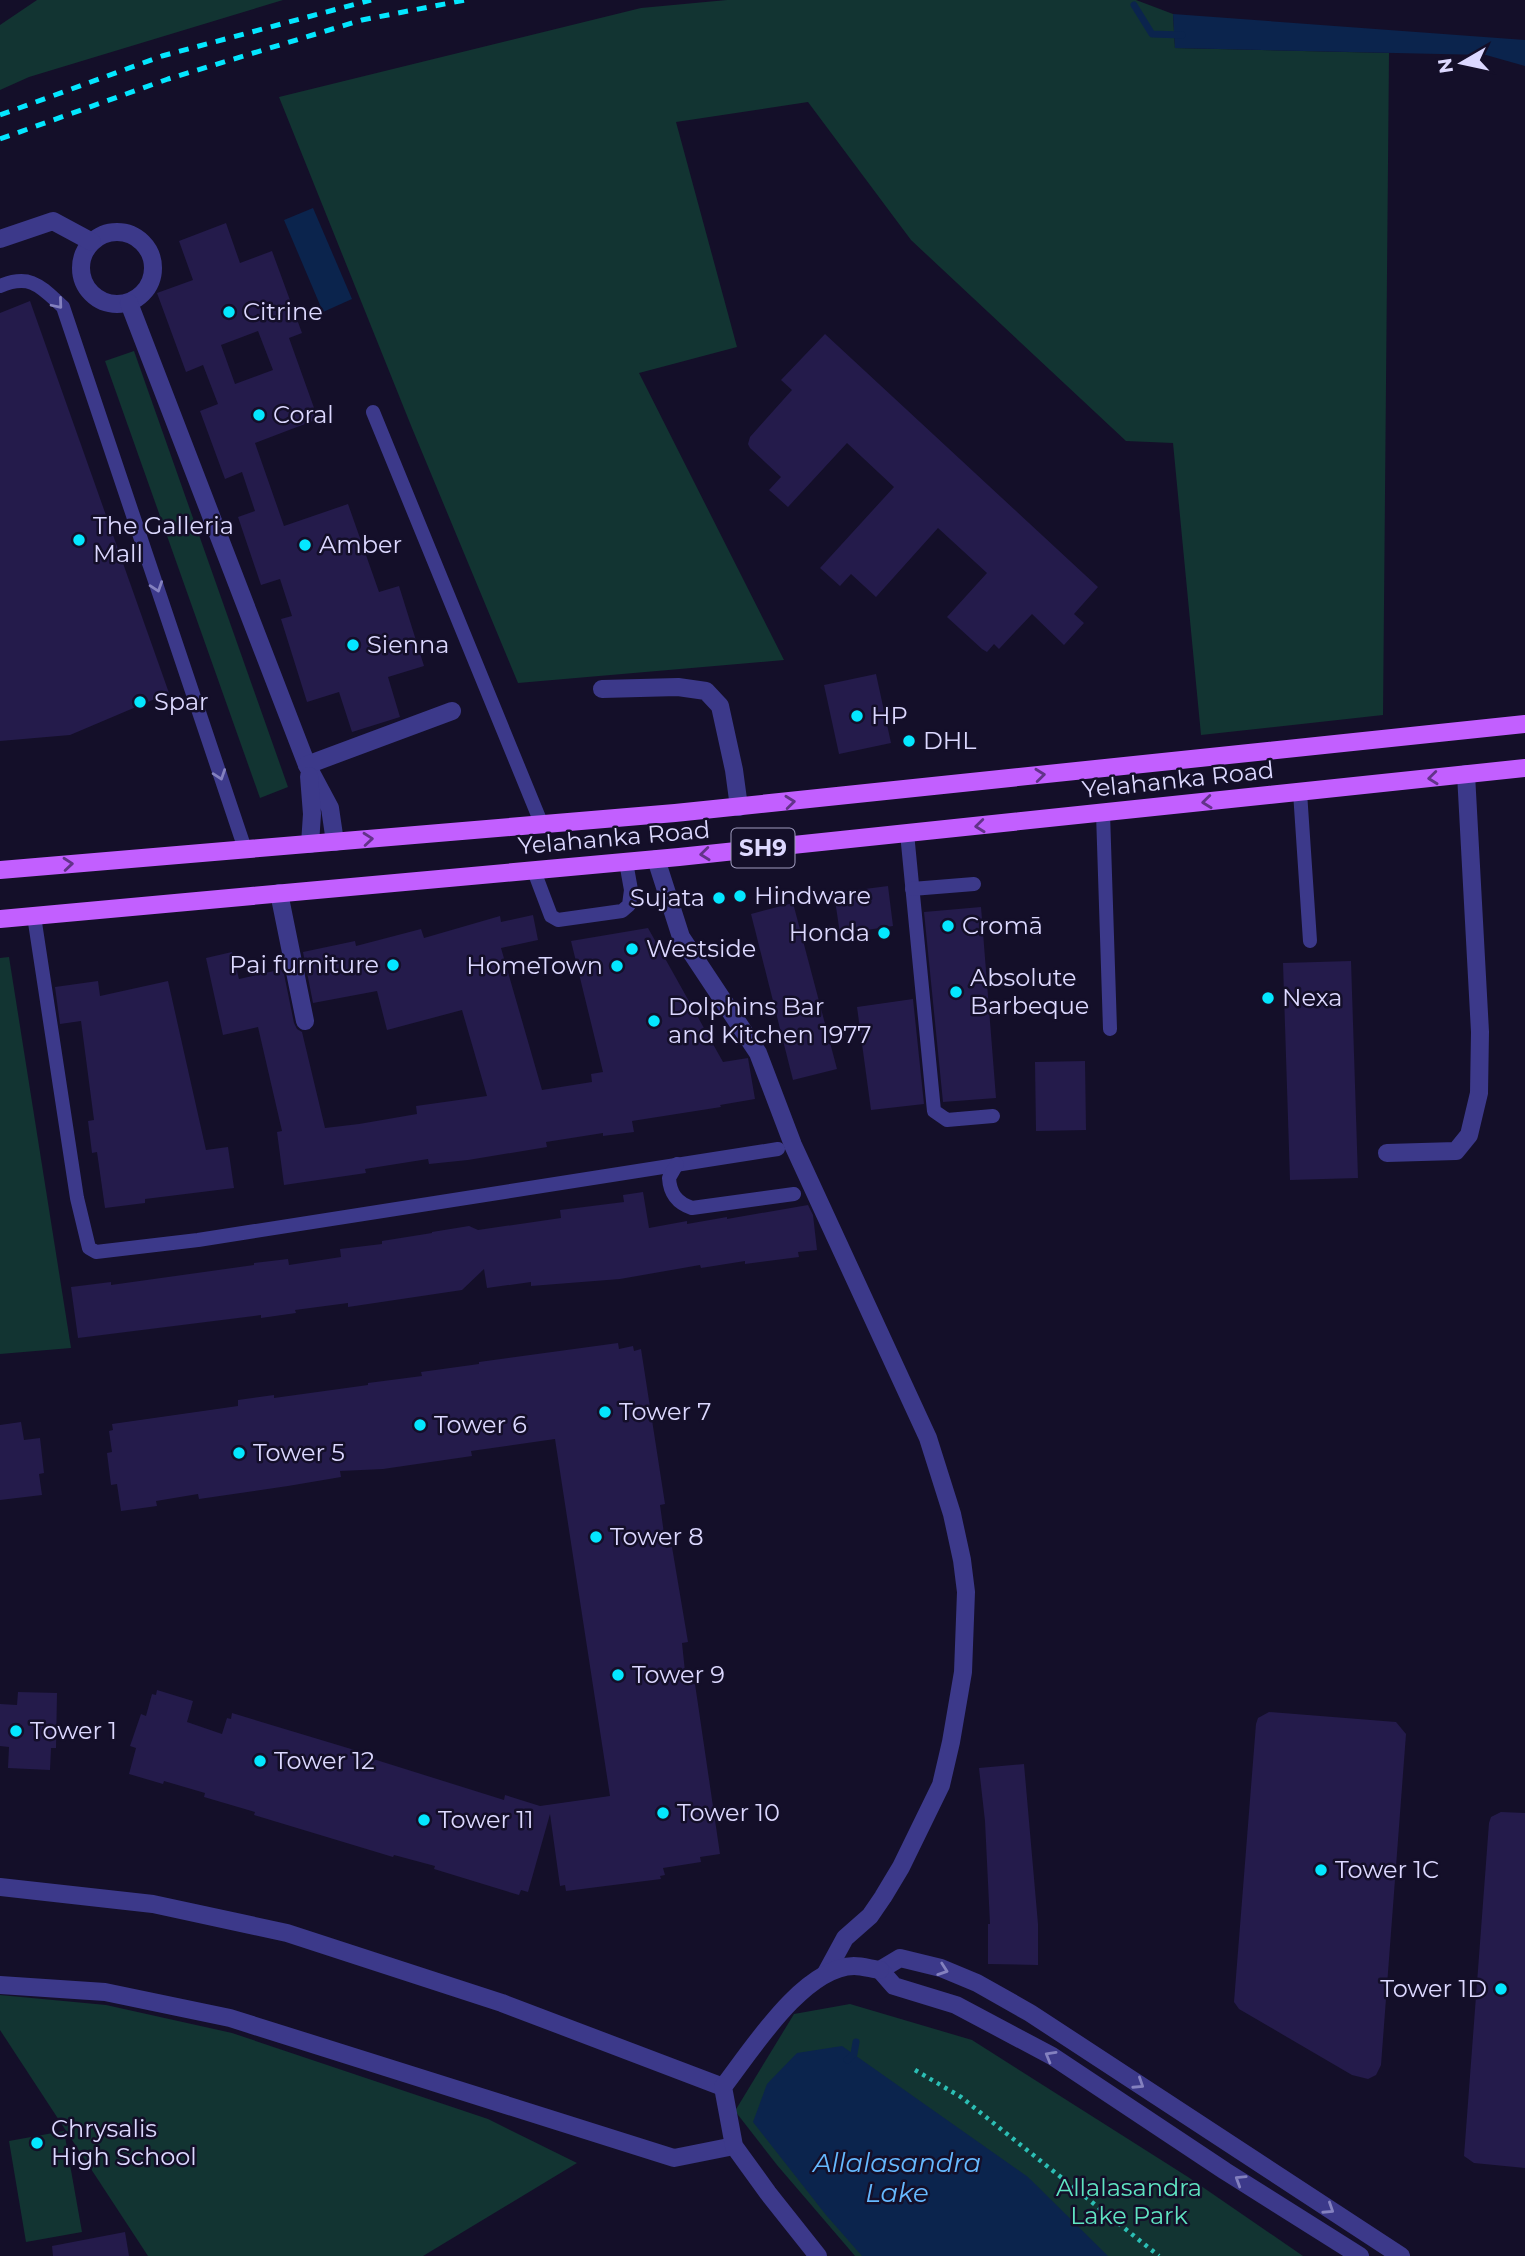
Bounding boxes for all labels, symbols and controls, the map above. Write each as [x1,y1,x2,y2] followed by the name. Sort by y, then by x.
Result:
[1427,28,1497,98] north arrow
[1433,56,1458,75] text: N
[49,296,62,309] one-way arrow
[243,297,323,326] place label: Citrine
[221,304,237,320] marker: Citrine
[273,400,334,429] place label: Coral
[251,407,267,423] marker: Coral
[93,511,234,568] place label: The Galleria Mall
[319,530,402,559] place label: Amber
[71,532,87,548] marker: The Galleria Mall
[297,537,313,553] marker: Amber
[149,580,163,593] one-way arrow
[367,630,449,659] place label: Sienna
[345,637,361,653] marker: Sienna
[154,687,209,716] place label: Spar
[132,694,148,710] marker: Spar
[871,701,908,730] place label: HP
[849,708,865,724] marker: HP
[923,726,976,755] place label: DHL
[901,733,917,749] marker: DHL
[1081,755,1275,804] street label: Yelahanka Road
[212,768,227,780] one-way arrow
[1035,768,1046,783] one-way arrow
[1427,770,1438,785] one-way arrow
[784,794,796,809] one-way arrow
[1201,794,1212,809] one-way arrow
[517,815,711,860] street label: Yelahanka Road
[974,818,986,833] one-way arrow
[732,828,794,868] road number: SH9
[363,832,374,847] one-way arrow
[699,847,711,862] one-way arrow
[63,857,74,872] one-way arrow
[754,881,871,910] place label: Hindware
[630,883,705,912] place label: Sujata
[732,888,748,904] marker: Hindware
[711,890,727,906] marker: Sujata
[962,911,1043,940] place label: Cromā
[789,918,870,947] place label: Honda
[940,918,956,934] marker: Cromā
[876,925,892,941] marker: Honda
[646,934,756,963] place label: Westside
[624,941,640,957] marker: Westside
[229,950,379,979] place label: Pai furniture
[466,951,603,980] place label: HomeTown
[385,957,401,973] marker: Pai furniture
[609,958,625,974] marker: HomeTown
[970,963,1089,1020] place label: Absolute Barbeque
[1282,983,1342,1012] place label: Nexa
[948,984,964,1000] marker: Absolute Barbeque
[1260,990,1276,1006] marker: Nexa
[668,992,871,1049] place label: Dolphins Bar and Kitchen 1977
[646,1013,662,1029] marker: Dolphins Bar and Kitchen 1977
[619,1397,711,1426] place label: Tower 7
[597,1404,613,1420] marker: Tower 7
[434,1410,527,1439] place label: Tower 6
[412,1417,428,1433] marker: Tower 6
[253,1438,345,1467] place label: Tower 5
[231,1445,247,1461] marker: Tower 5
[610,1522,704,1551] place label: Tower 8
[588,1529,604,1545] marker: Tower 8
[632,1660,725,1689] place label: Tower 9
[610,1667,626,1683] marker: Tower 9
[30,1716,117,1745] place label: Tower 1
[8,1723,24,1739] marker: Tower 1
[274,1746,375,1775] place label: Tower 12
[252,1753,268,1769] marker: Tower 12
[677,1798,780,1827] place label: Tower 10
[438,1805,534,1834] place label: Tower 11
[655,1805,671,1821] marker: Tower 10
[416,1812,432,1828] marker: Tower 11
[1335,1855,1439,1884] place label: Tower 1C
[1313,1862,1329,1878] marker: Tower 1C
[936,1962,949,1976] one-way arrow
[1380,1974,1487,2003] place label: Tower 1D
[1493,1981,1509,1997] marker: Tower 1D
[1045,2051,1058,2064] one-way arrow
[1131,2075,1144,2088] one-way arrow
[51,2114,197,2171] place label: Chrysalis High School
[29,2135,45,2151] marker: Chrysalis High School
[811,2147,981,2209] water label: Allalasandra Lake
[1056,2173,1202,2230] park label: Allalasandra Lake Park
[1235,2176,1248,2189] one-way arrow
[1321,2201,1334,2213] one-way arrow

